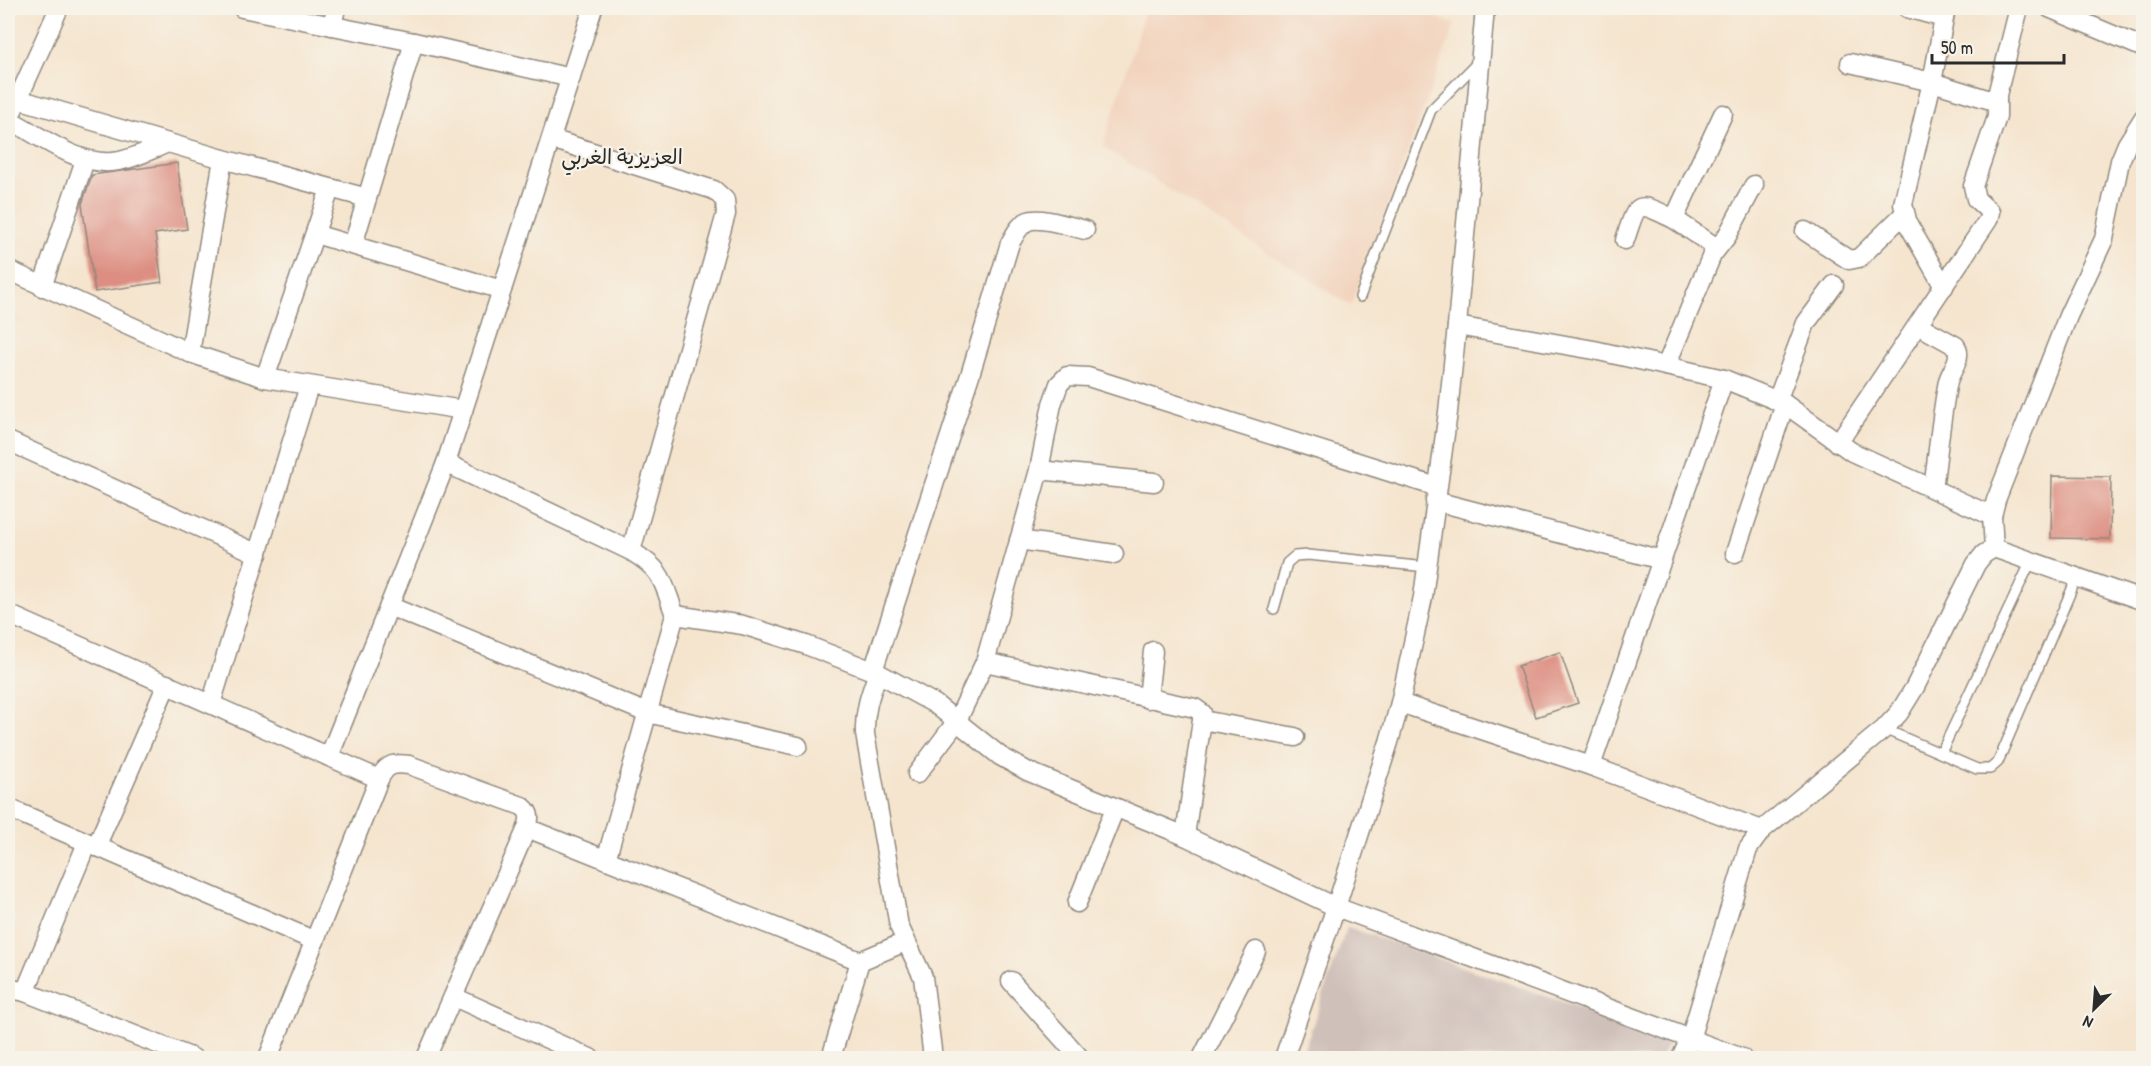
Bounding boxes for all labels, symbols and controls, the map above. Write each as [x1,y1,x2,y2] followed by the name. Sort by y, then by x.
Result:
[1932,27,2064,65] scale bar
[1941,35,1973,60] text: 50 m
[561,142,683,176] district label: العزيزية الغربي
[2064,979,2124,1039] north arrow
[2079,1011,2096,1034] text: N

